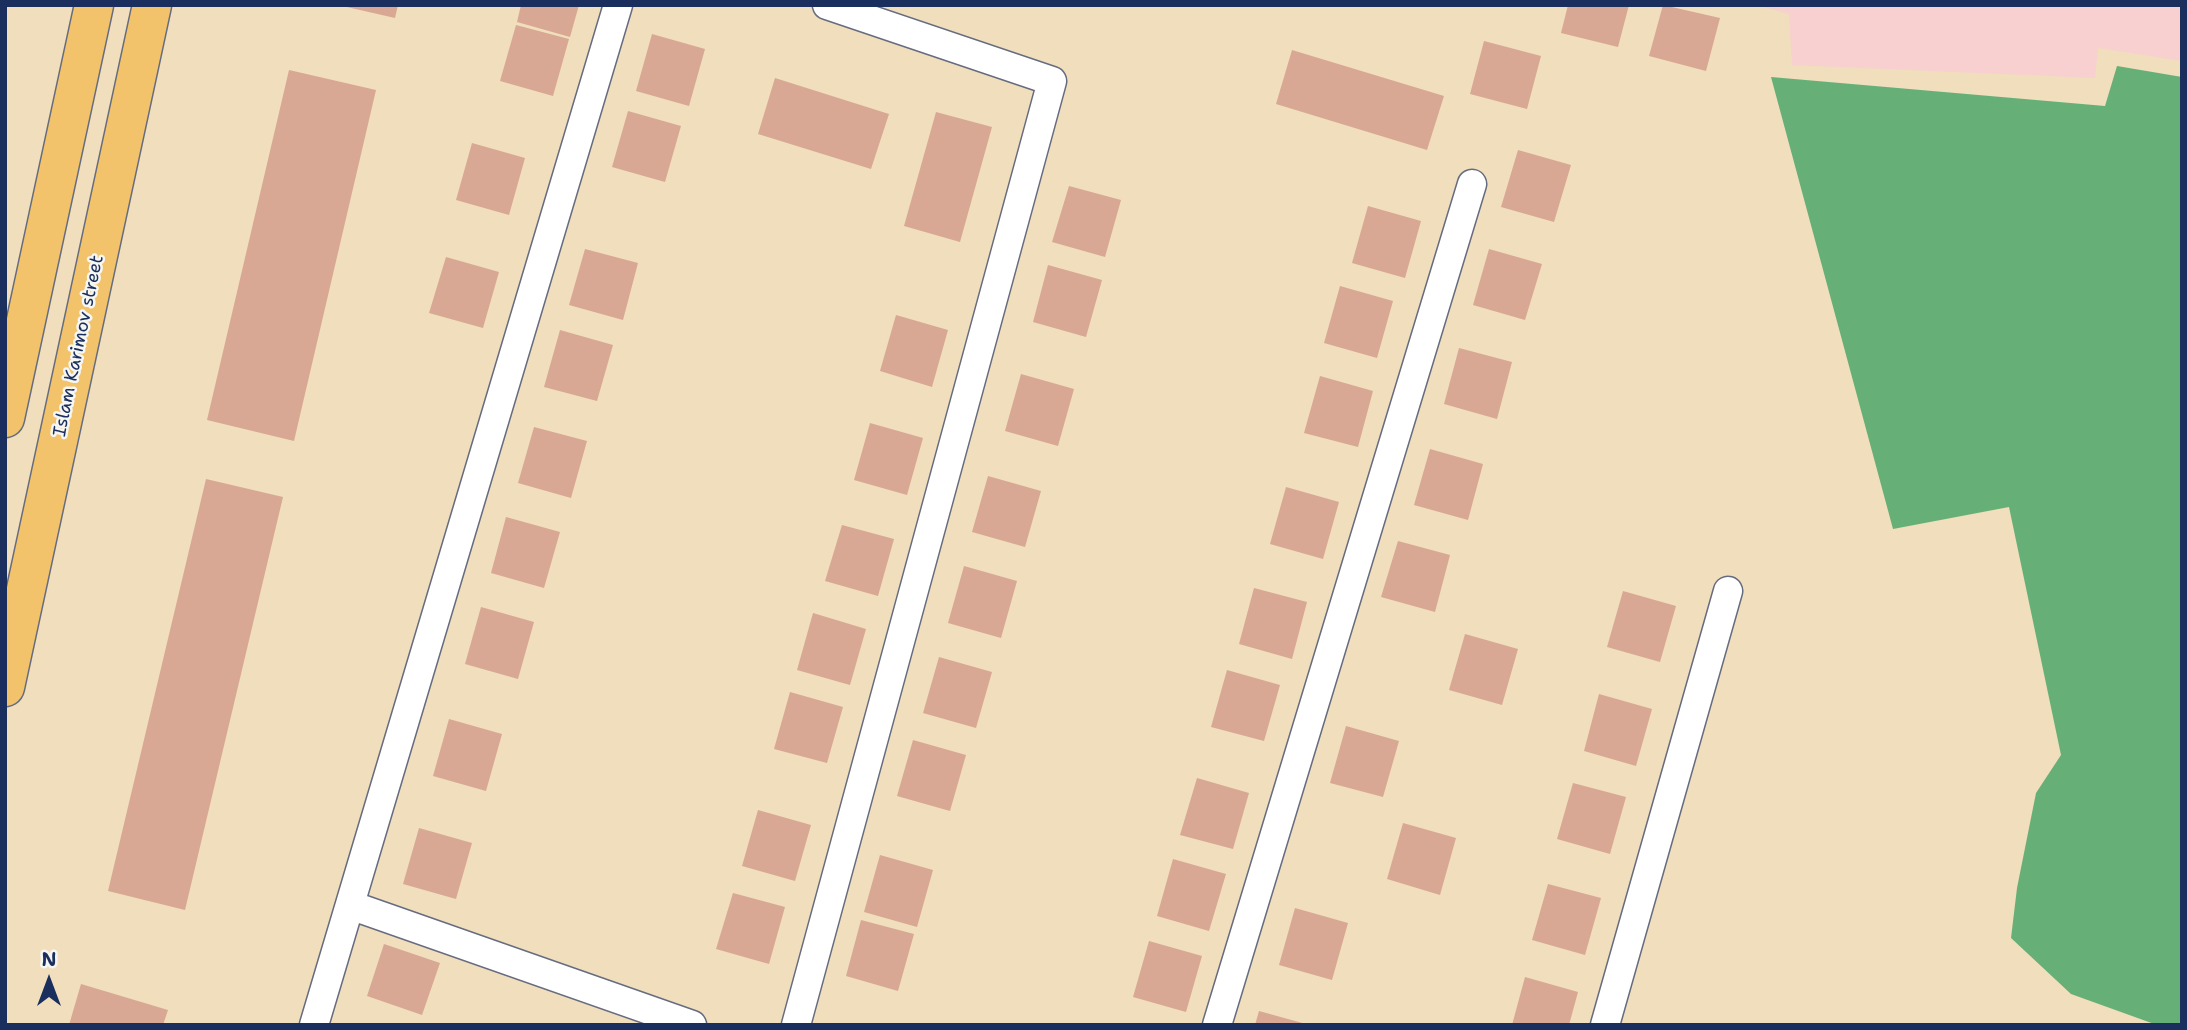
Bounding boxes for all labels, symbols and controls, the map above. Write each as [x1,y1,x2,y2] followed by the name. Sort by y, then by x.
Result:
[49,253,109,439] street label: Islam Karimov street
[14,946,84,1016] north arrow
[41,947,57,972] text: N

